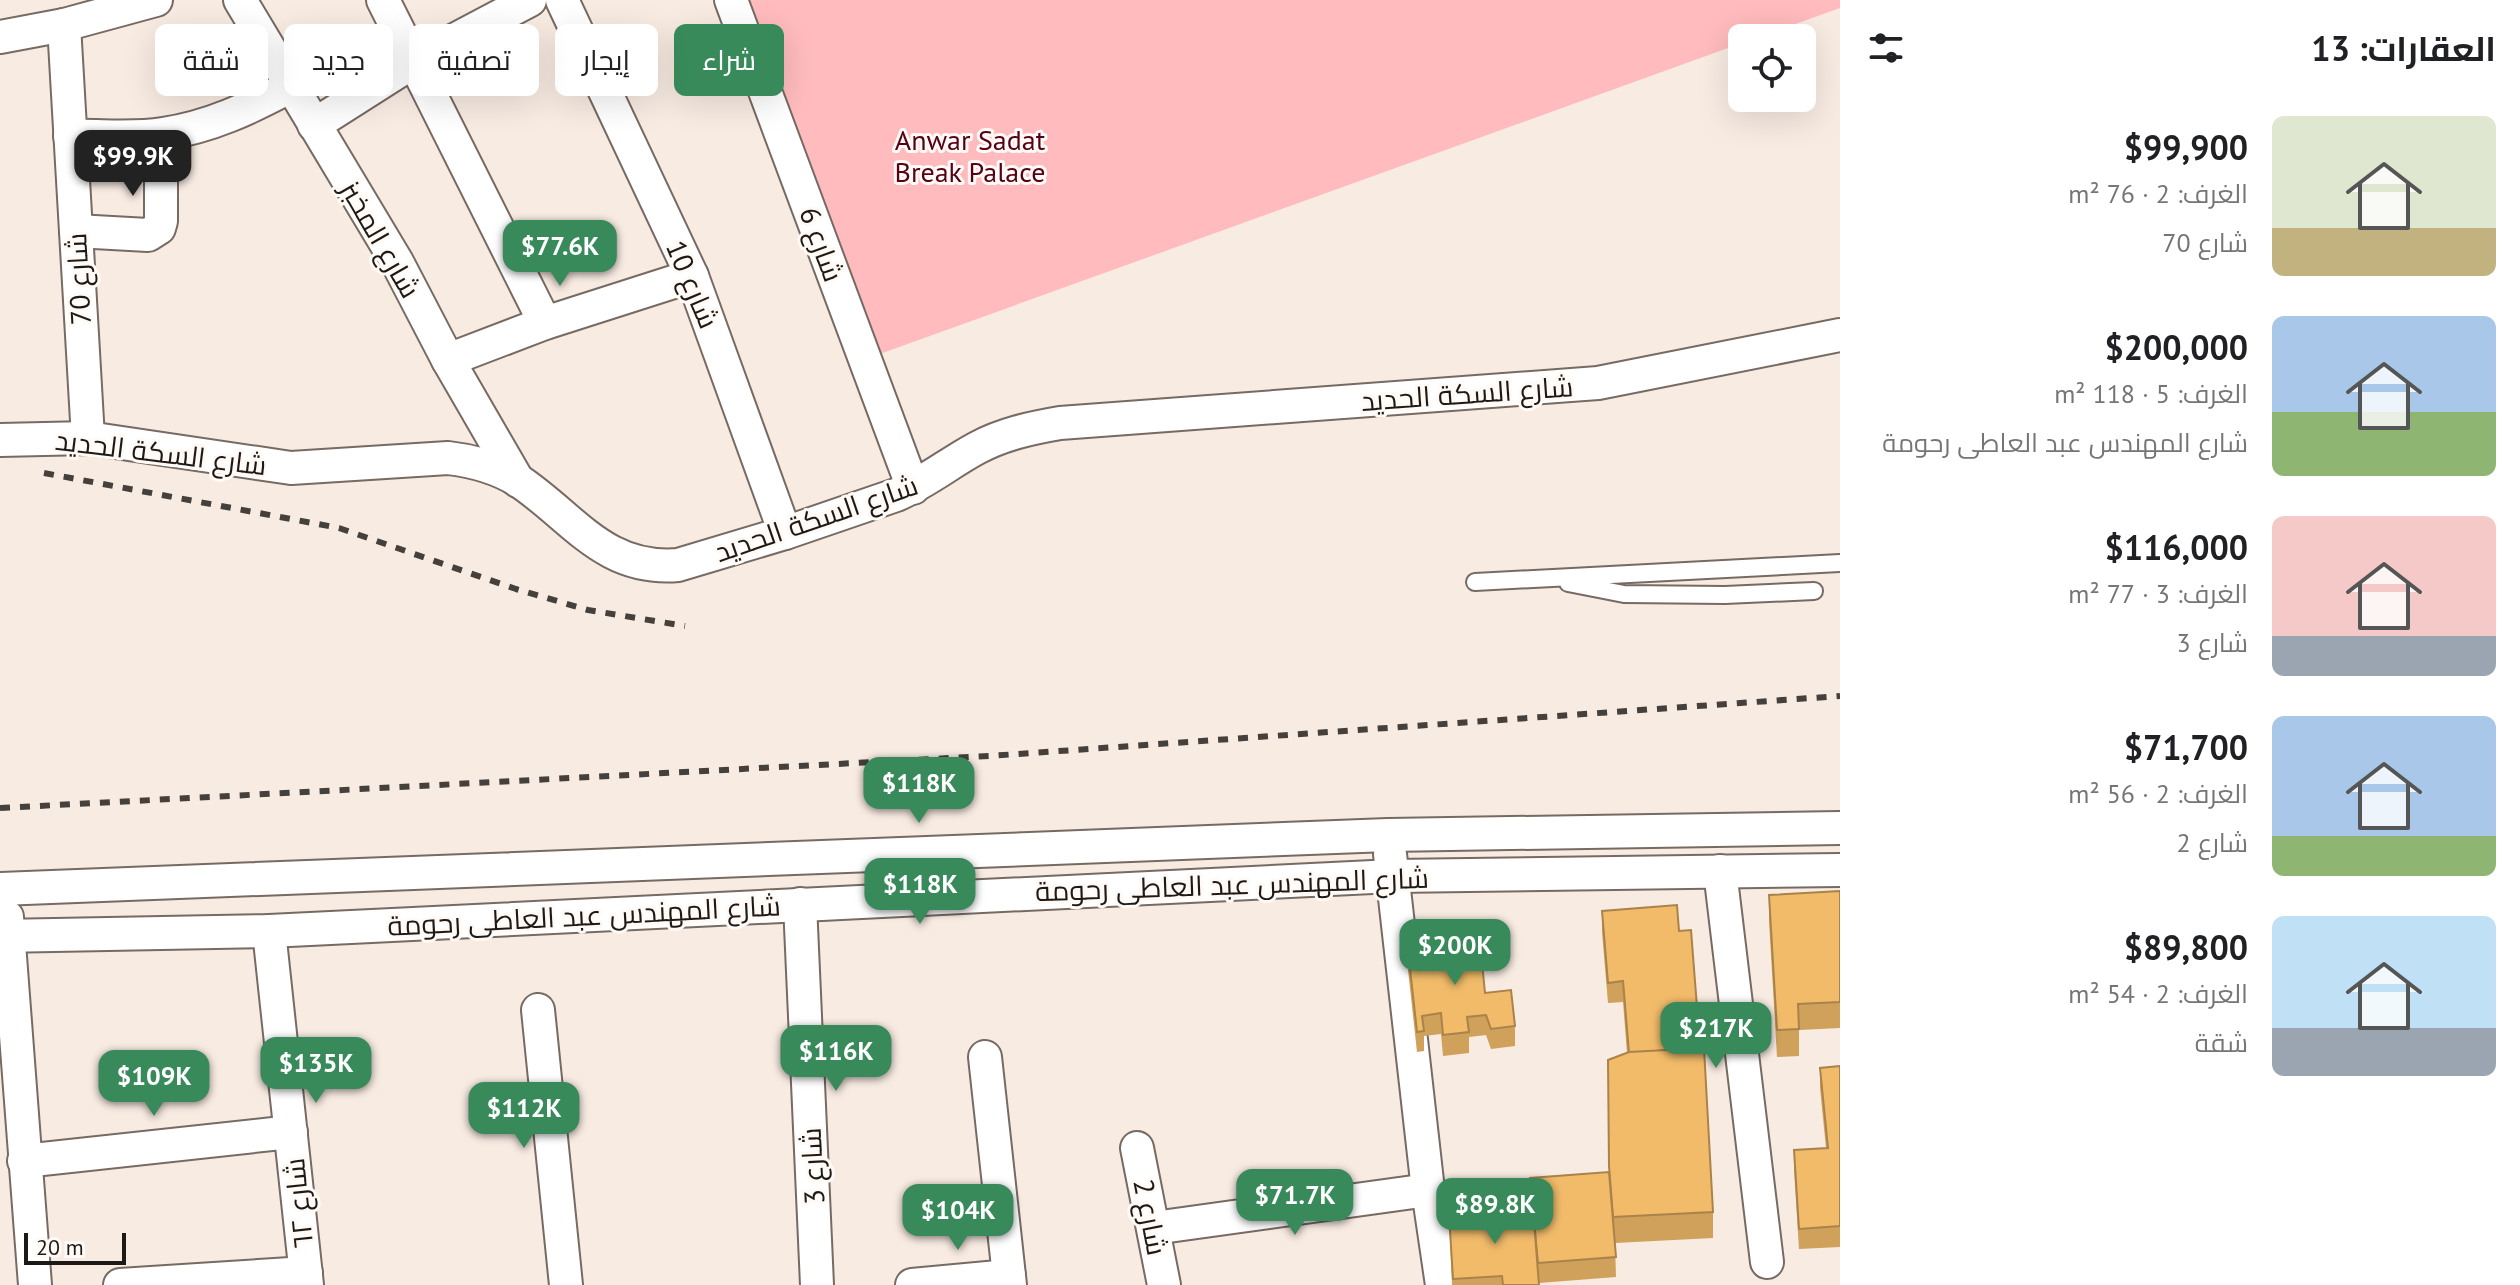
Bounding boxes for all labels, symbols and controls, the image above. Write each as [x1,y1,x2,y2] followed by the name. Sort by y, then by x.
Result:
[155,24,268,96] chip: شقة
[284,24,393,96] chip: جديد
[409,24,539,96] chip: تصفية
[555,24,658,96] chip: إيجار
[674,24,784,96] chip: شراء
[1728,24,1816,112] map controls
[1728,24,1816,112] button: locate
[1864,26,1908,70] icon: filters
[2311,26,2496,70] text: العقارات: 13
[895,121,1046,190] park label: Anwar Sadat Break Palace
[2124,125,2248,169] text: $99,900
[68,130,198,198] pin: $99.9K
[92,139,174,172] text: $99.9K
[2336,148,2432,244] icon: home
[331,172,429,305] street label: شارع المخبز
[2068,177,2248,210] text: الغرف: 2 · 76 m²
[791,202,853,287] street label: شارع 6
[495,220,625,288] pin: $77.6K
[2162,226,2248,259] text: شارع 70
[521,229,599,262] text: $77.6K
[57,232,100,326] street label: شارع 70
[657,234,728,334] street label: شارع 10
[2104,325,2248,369] text: $200,000
[2336,348,2432,444] icon: home
[1360,367,1574,420] street label: شارع السكة الحديد
[2054,377,2248,410] text: الغرف: 5 · 118 m²
[53,421,269,484] street label: شارع السكة الحديد
[1882,426,2248,459] text: شارع المهندس عبد العاطى رحومة
[709,466,923,571] street label: شارع السكة الحديد
[2104,525,2248,569] text: $116,000
[2336,548,2432,644] icon: home
[2068,577,2248,610] text: الغرف: 3 · 77 m²
[2177,626,2248,659] text: شارع 3
[2124,725,2248,769] text: $71,700
[2336,748,2432,844] icon: home
[863,757,975,825] pin: $118K
[881,766,957,799] text: $118K
[2068,777,2248,810] text: الغرف: 2 · 56 m²
[2177,826,2248,859] text: شارع 2
[864,858,976,926] pin: $118K
[1035,859,1429,910] street label: شارع المهندس عبد العاطى رحومة
[882,867,958,900] text: $118K
[386,886,782,945] street label: شارع المهندس عبد العاطى رحومة
[1399,919,1511,987] pin: $200K
[2124,925,2248,969] text: $89,800
[1417,928,1493,961] text: $200K
[2336,948,2432,1044] icon: home
[2068,977,2248,1010] text: الغرف: 2 · 54 m²
[1660,1002,1772,1070] pin: $217K
[1678,1011,1754,1044] text: $217K
[780,1025,892,1093] pin: $116K
[2195,1026,2248,1059] text: شقة
[798,1034,874,1067] text: $116K
[260,1037,372,1105] pin: $135K
[278,1046,354,1079] text: $135K
[98,1050,210,1118] pin: $109K
[116,1059,192,1092] text: $109K
[468,1082,580,1150] pin: $112K
[486,1091,562,1124] text: $112K
[792,1127,833,1205] street label: شارع 3
[275,1156,322,1250] street label: شارع ٦٢
[1230,1169,1360,1237] pin: $71.7K
[1125,1176,1177,1259] street label: شارع 2
[1254,1178,1336,1211] text: $71.7K
[1430,1178,1560,1246] pin: $89.8K
[902,1184,1014,1252] pin: $104K
[1454,1187,1536,1220] text: $89.8K
[920,1193,996,1226] text: $104K
[24,1229,126,1265] scale bar
[36,1233,84,1261] text: 20 m

